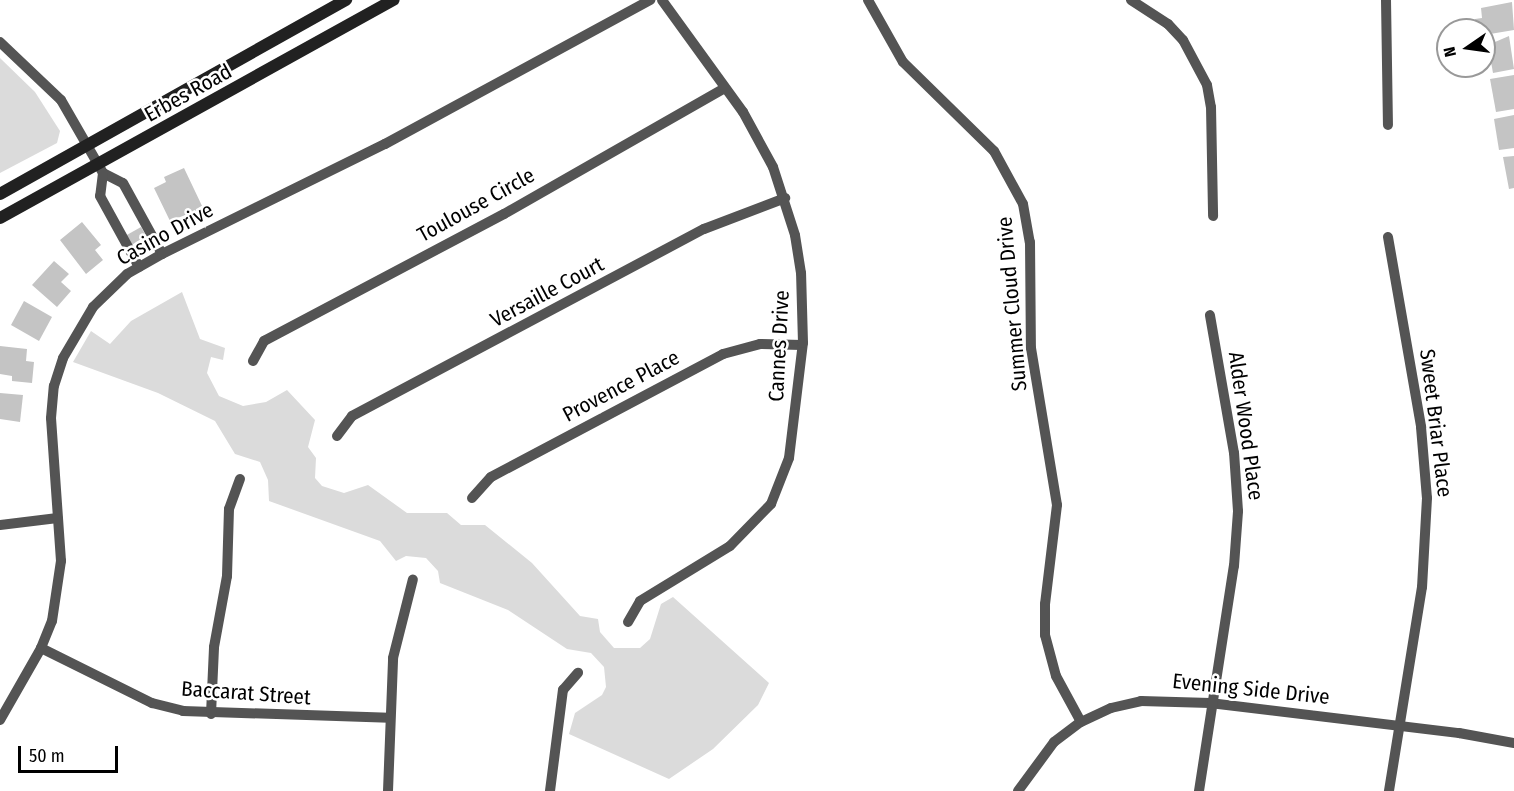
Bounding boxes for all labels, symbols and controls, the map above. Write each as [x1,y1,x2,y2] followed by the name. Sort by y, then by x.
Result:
[1436,18,1496,78] north arrow
[1440,45,1460,59] text: N
[140,59,236,127] street label: Erbes Road
[413,163,539,247] street label: Toulouse Circle
[112,197,218,271] street label: Casino Drive
[992,216,1032,392] street label: Summer Cloud Drive
[486,252,608,332] street label: Versaille Court
[763,290,795,402] street label: Cannes Drive
[558,345,684,427] street label: Provence Place
[1414,348,1458,498] street label: Sweet Briar Place
[1223,350,1269,502] street label: Alder Wood Place
[1171,668,1331,710] street label: Evening Side Drive
[180,676,312,710] street label: Baccarat Street
[21,734,122,772] scale bar
[29,745,65,767] text: 50 m

